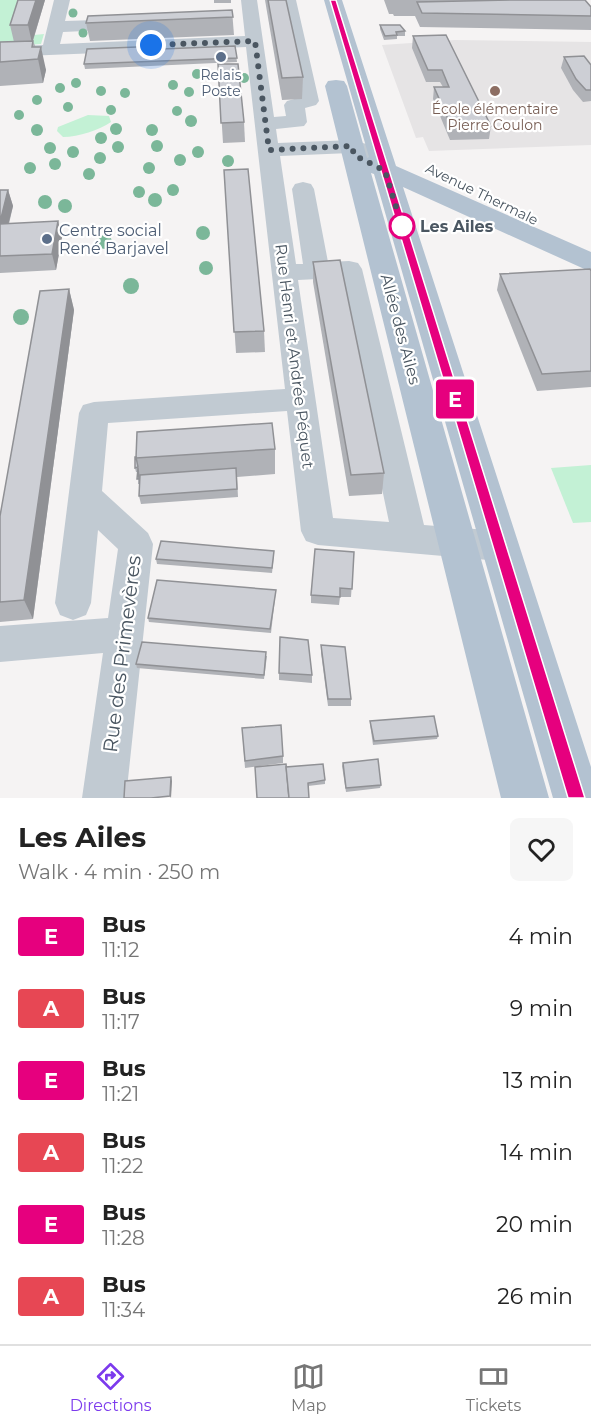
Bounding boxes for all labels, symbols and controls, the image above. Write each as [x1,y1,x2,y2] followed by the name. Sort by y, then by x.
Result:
[136,30,166,60] your location
[214,50,228,64] marker: Relais Poste
[200,66,242,100] place label: Relais Poste
[488,84,502,98] marker: École élémentaire Pierre Coulon
[432,100,558,134] place label: École élémentaire Pierre Coulon
[423,159,541,229] street label: Avenue Thermale
[389,213,415,239] marker: Les Ailes
[420,217,494,236] place label: Les Ailes
[59,221,169,258] place label: Centre social René Barjavel
[40,232,54,246] marker: Centre social René Barjavel
[271,243,318,470] street label: Rue Henri et Andrée Péquet
[377,272,424,387] street label: Allée des Ailes
[436,380,474,418] line badge: E
[448,387,462,412] text: E
[98,554,146,754] street label: Rue des Primevères
[510,818,573,881] button: heart
[18,820,146,854] text: Les Ailes
[18,860,220,884] text: Walk · 4 min · 250 m
[102,911,146,938] text: Bus
[509,923,573,950] text: 4 min
[44,924,58,949] text: E
[102,938,139,962] text: 11:12
[102,983,146,1010] text: Bus
[510,995,573,1022] text: 9 min
[43,996,59,1021] text: A
[102,1010,140,1034] text: 11:17
[102,1055,146,1082] text: Bus
[503,1067,573,1094] text: 13 min
[44,1068,58,1093] text: E
[102,1082,139,1106] text: 11:21
[102,1127,146,1154] text: Bus
[501,1139,573,1166] text: 14 min
[43,1140,59,1165] text: A
[102,1154,143,1178] text: 11:22
[102,1199,146,1226] text: Bus
[496,1211,573,1238] text: 20 min
[44,1212,58,1237] text: E
[102,1226,145,1250] text: 11:28
[102,1271,146,1298] text: Bus
[497,1283,573,1310] text: 26 min
[43,1284,59,1309] text: A
[102,1298,145,1322] text: 11:34
[70,1360,152,1415] tab: Directions
[291,1360,326,1415] tab: Map
[466,1360,521,1415] tab: Tickets

